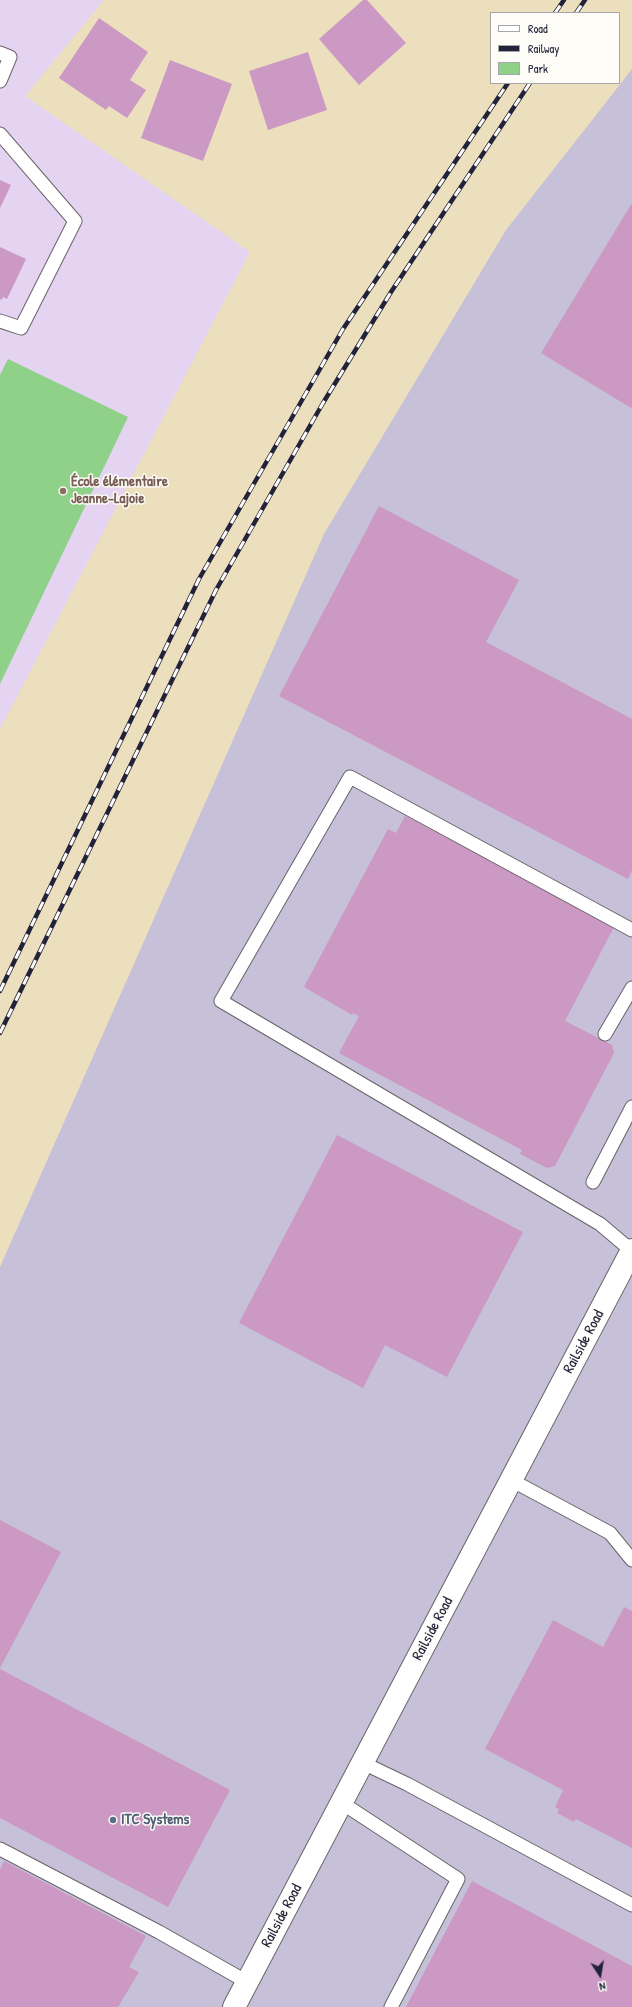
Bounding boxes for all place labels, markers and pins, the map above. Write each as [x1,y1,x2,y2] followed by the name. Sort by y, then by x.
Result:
[71,473,168,508] place label: École élémentaire Jeanne-Lajoie
[58,486,68,496] marker: École élémentaire Jeanne-Lajoie
[121,1811,189,1829] place label: ITC Systems
[108,1815,118,1825] marker: ITC Systems

